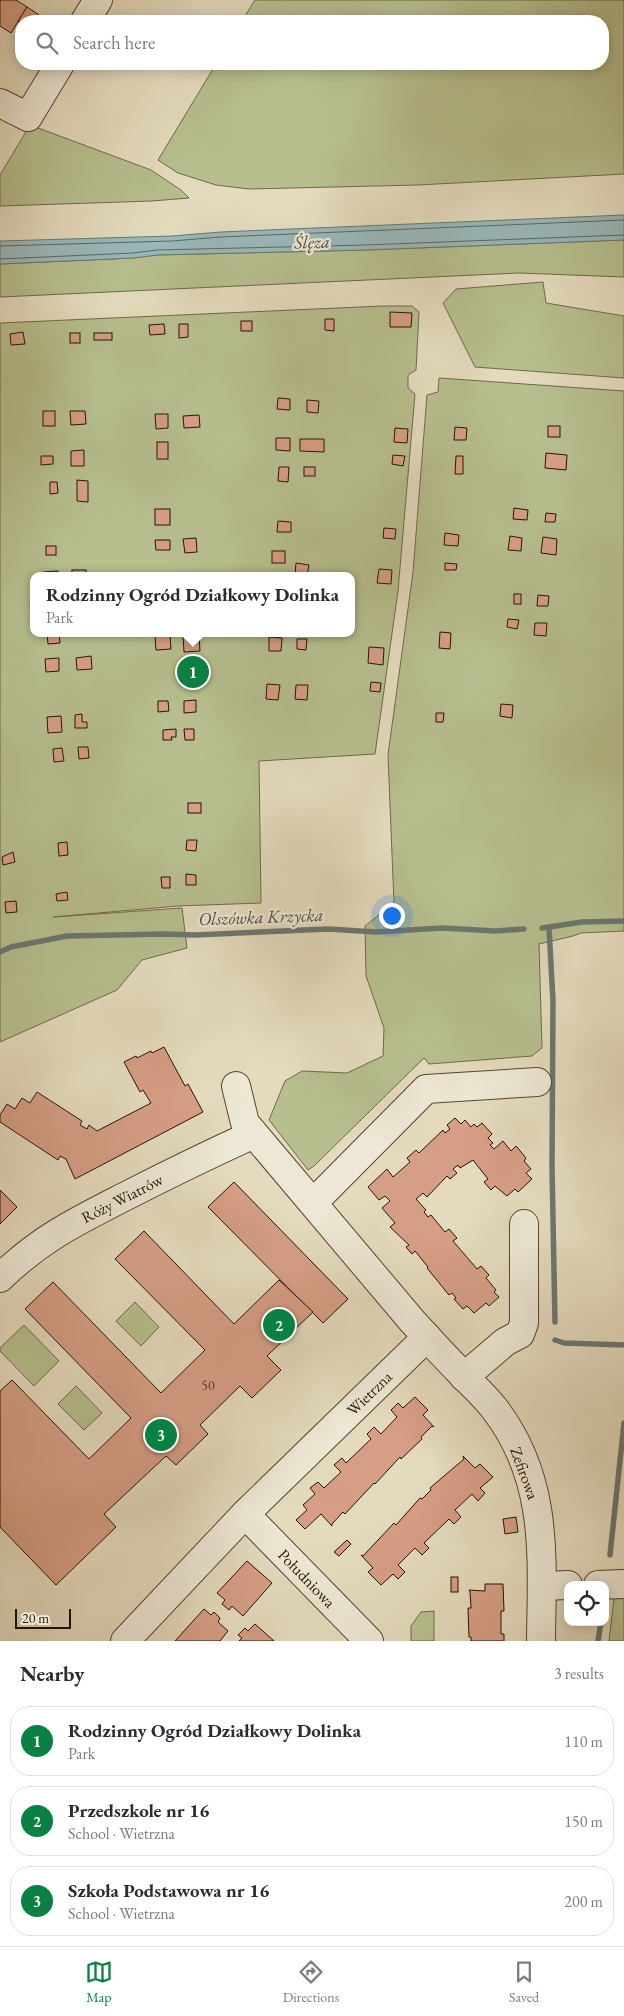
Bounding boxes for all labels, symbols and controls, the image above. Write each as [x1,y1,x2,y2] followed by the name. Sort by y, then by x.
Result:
[15,15,609,70] search box
[33,29,61,57] icon: search
[73,30,155,55] text: Search here
[293,229,330,255] water label: Ślęza
[30,572,355,637] popup
[46,582,339,607] text: Rodzinny Ogród Działkowy Dolinka
[46,607,73,628] text: Park
[177,653,209,691] pin: 1
[198,903,324,931] water label: Olszówka Krzycka
[379,903,405,929] your location
[78,1168,168,1228] street label: Róży Wiatrów
[263,1306,295,1344] pin: 2
[342,1366,397,1420] street label: Wietrzna
[201,1376,215,1394] house number: 50
[145,1416,177,1454] pin: 3
[505,1444,544,1503] street label: Zefirowa
[273,1544,340,1613] street label: Południowa
[564,1581,609,1626] map controls
[564,1581,609,1626] button: locate
[15,1606,71,1629] scale bar
[22,1609,49,1627] text: 20 m
[20,1660,84,1687] text: Nearby
[554,1663,604,1684] text: 3 results
[68,1718,361,1743] text: Rodzinny Ogród Działkowy Dolinka
[33,1731,41,1752] text: 1
[564,1731,603,1752] text: 110 m
[68,1743,95,1764] text: Park
[68,1798,209,1823] text: Przedszkole nr 16
[33,1811,41,1832] text: 2
[564,1811,603,1832] text: 150 m
[68,1823,175,1844] text: School · Wietrzna
[68,1878,269,1903] text: Szkoła Podstawowa nr 16
[33,1891,41,1912] text: 3
[564,1891,603,1912] text: 200 m
[68,1903,175,1924] text: School · Wietrzna
[85,1958,113,2006] tab: Map
[283,1958,339,2006] tab: Directions
[509,1958,539,2006] tab: Saved

